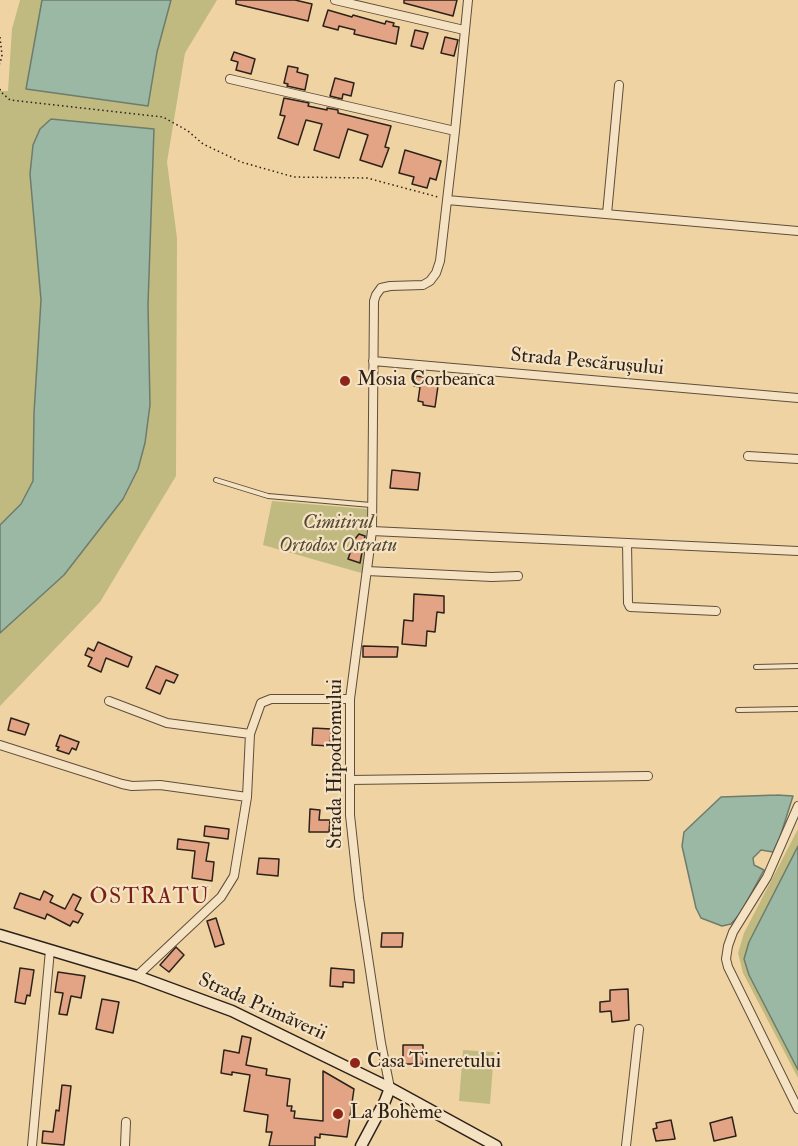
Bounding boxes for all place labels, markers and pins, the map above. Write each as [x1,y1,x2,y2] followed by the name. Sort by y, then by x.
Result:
[357,369,495,393] place label: Mosia Corbeanca
[338,374,352,388] marker: Mosia Corbeanca
[367,1051,501,1075] place label: Casa Tineretului
[348,1056,362,1070] marker: Casa Tineretului
[350,1102,442,1126] place label: La Bohème
[331,1107,345,1121] marker: La Bohème

